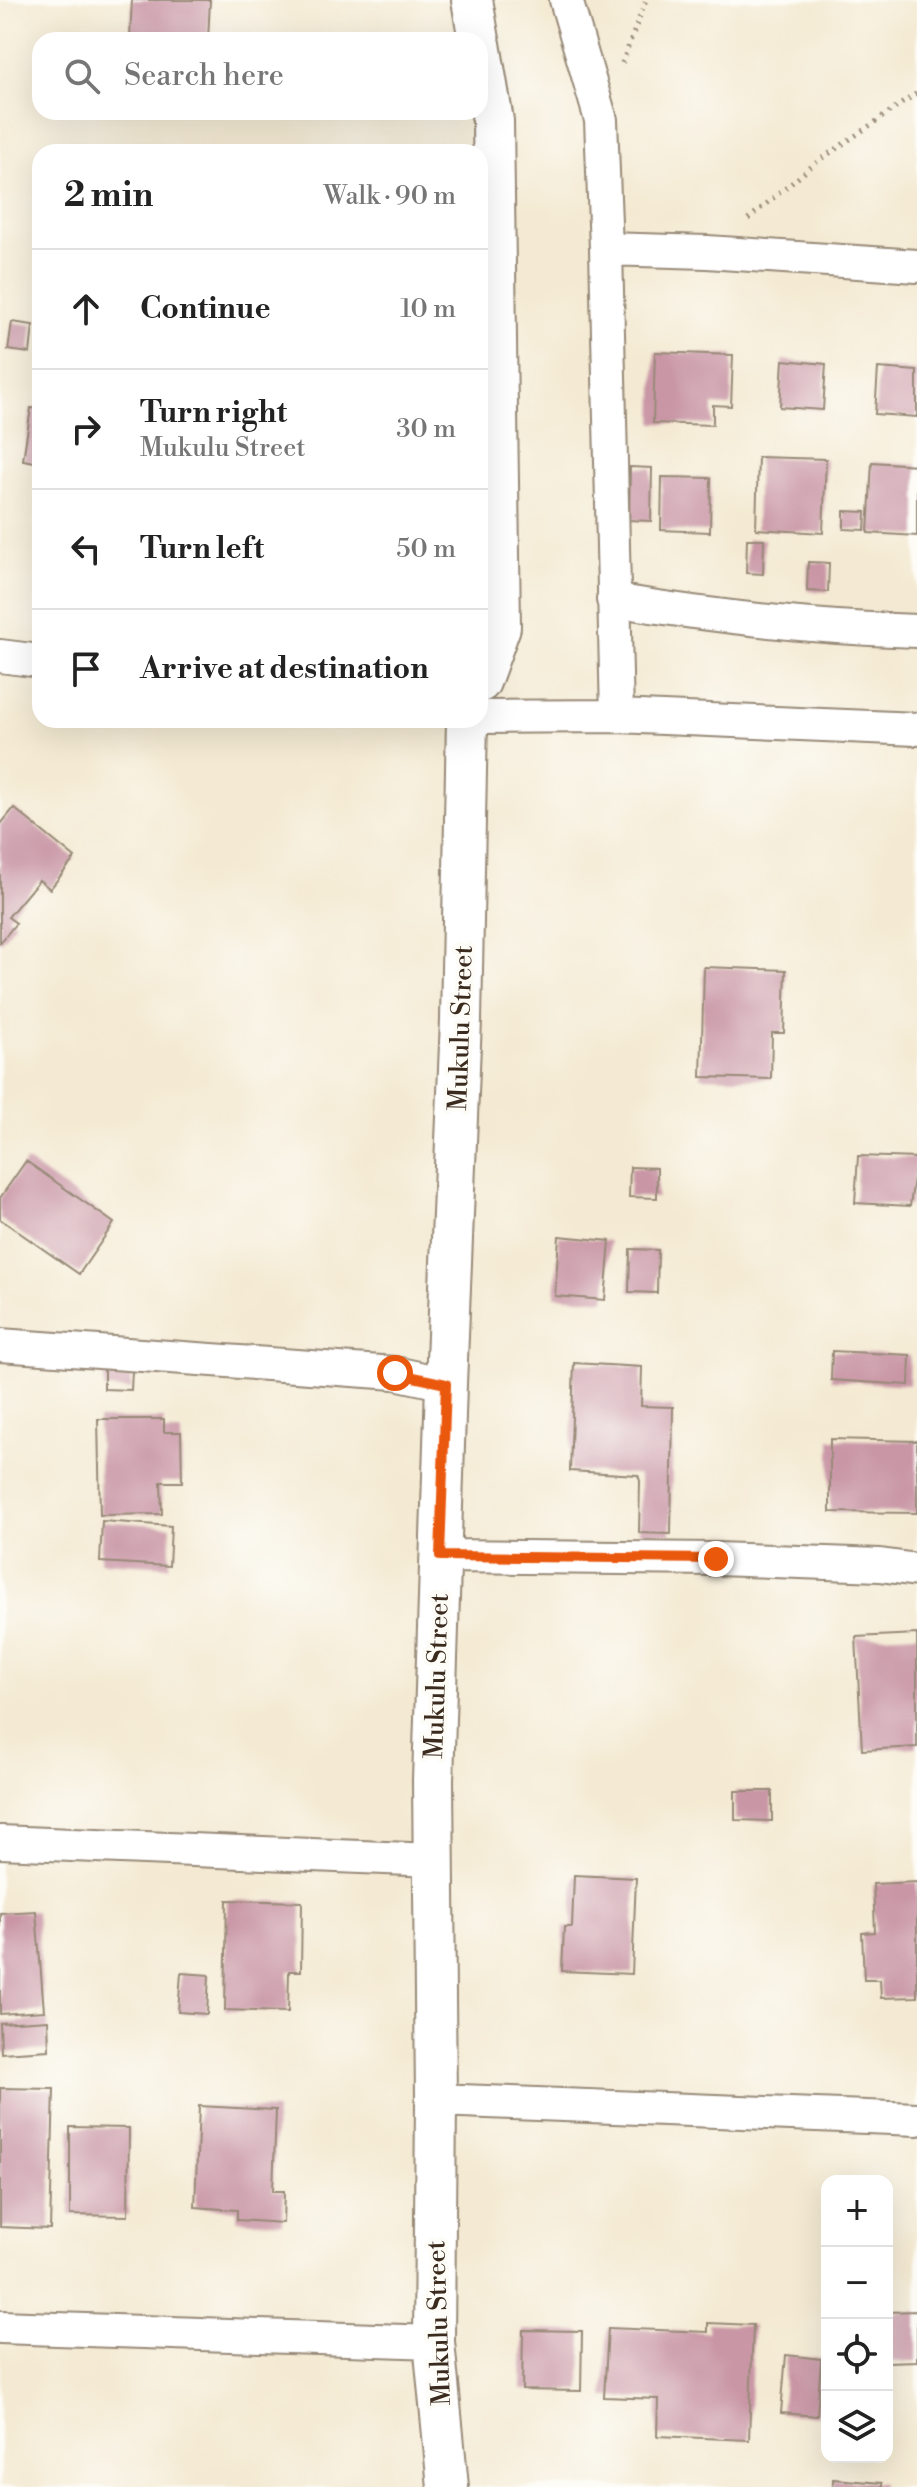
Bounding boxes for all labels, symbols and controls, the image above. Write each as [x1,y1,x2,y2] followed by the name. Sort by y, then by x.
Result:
[32,32,488,120] search box
[60,54,104,98] icon: search
[124,57,284,95] text: Search here
[64,175,153,217] text: 2 min
[324,180,456,212] text: Walk · 90 m
[64,287,108,331] icon: ahead
[140,290,271,328] text: Continue
[400,293,456,325] text: 10 m
[140,394,287,432] text: Turn right
[64,407,108,451] icon: right
[396,413,456,445] text: 30 m
[140,432,305,464] text: Mukulu Street
[64,527,108,571] icon: left
[140,530,264,568] text: Turn left
[396,533,456,565] text: 50 m
[64,647,108,691] icon: arrive
[140,650,429,688] text: Arrive at destination
[442,945,480,1111] street label: Mukulu Street
[377,1355,413,1391] route start
[698,1541,734,1577] route end
[418,1593,456,1759] street label: Mukulu Street
[821,2175,893,2463] map controls
[821,2175,893,2247] button: +
[420,2240,458,2406] street label: Mukulu Street
[821,2247,893,2319] button: −
[821,2319,893,2391] button: locate
[821,2391,893,2463] button: layers

